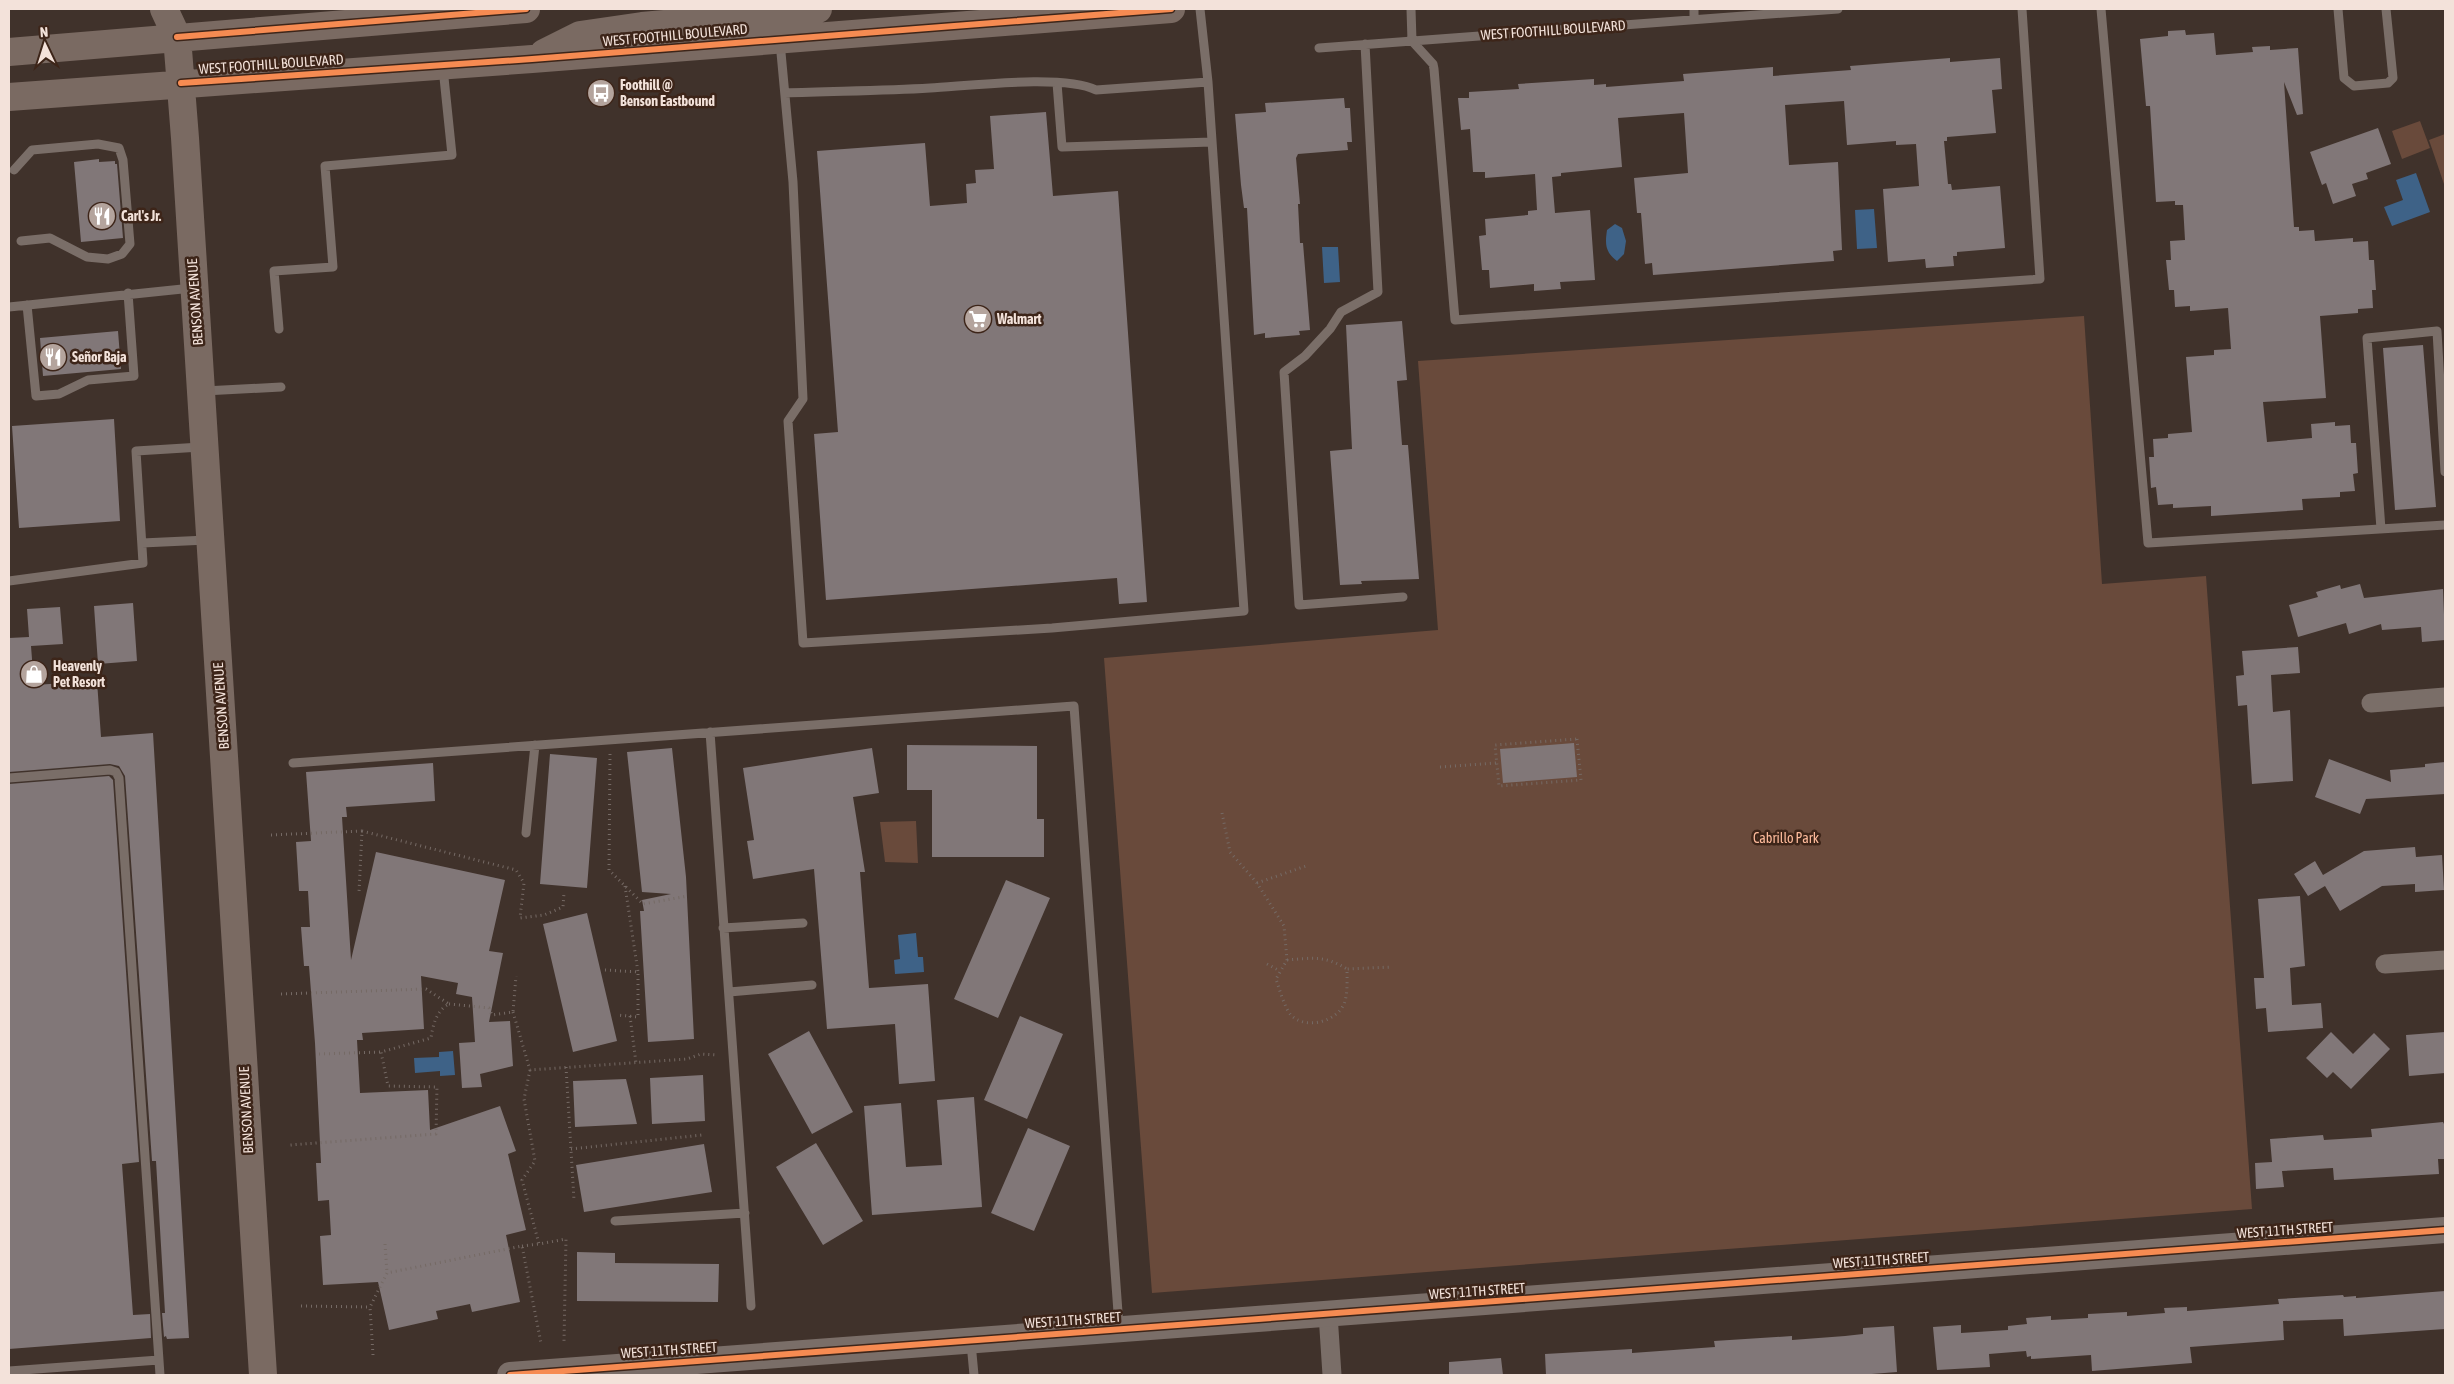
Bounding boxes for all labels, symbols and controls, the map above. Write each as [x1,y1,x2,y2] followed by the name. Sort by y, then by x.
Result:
[1480,17,1626,43] street label: WEST FOOTHILL BOULEVARD
[20,20,70,70] north arrow
[602,21,748,49] street label: WEST FOOTHILL BOULEVARD
[39,24,49,40] text: N
[198,51,344,77] street label: WEST FOOTHILL BOULEVARD
[620,77,715,109] place label: Foothill @ Benson Eastbound
[586,78,616,108] bus stop icon: Foothill @ Benson Eastbound
[87,201,117,231] restaurant icon: Carl's Jr.
[121,208,162,224] place label: Carl's Jr.
[184,258,206,346] street label: BENSON AVENUE
[963,304,993,334] supermarket icon: Walmart
[996,311,1042,327] place label: Walmart
[38,342,68,372] restaurant icon: Señor Baja
[72,349,127,365] place label: Señor Baja
[53,658,105,690] place label: Heavenly Pet Resort
[19,659,49,689] shop icon: Heavenly Pet Resort
[210,662,232,750] street label: BENSON AVENUE
[1753,830,1819,846] park label: Cabrillo Park
[236,1066,256,1154] street label: BENSON AVENUE
[2236,1219,2334,1241] street label: WEST 11TH STREET
[1832,1249,1930,1271] street label: WEST 11TH STREET
[1428,1280,1526,1302] street label: WEST 11TH STREET
[1024,1309,1122,1331] street label: WEST 11TH STREET
[620,1339,718,1361] street label: WEST 11TH STREET

